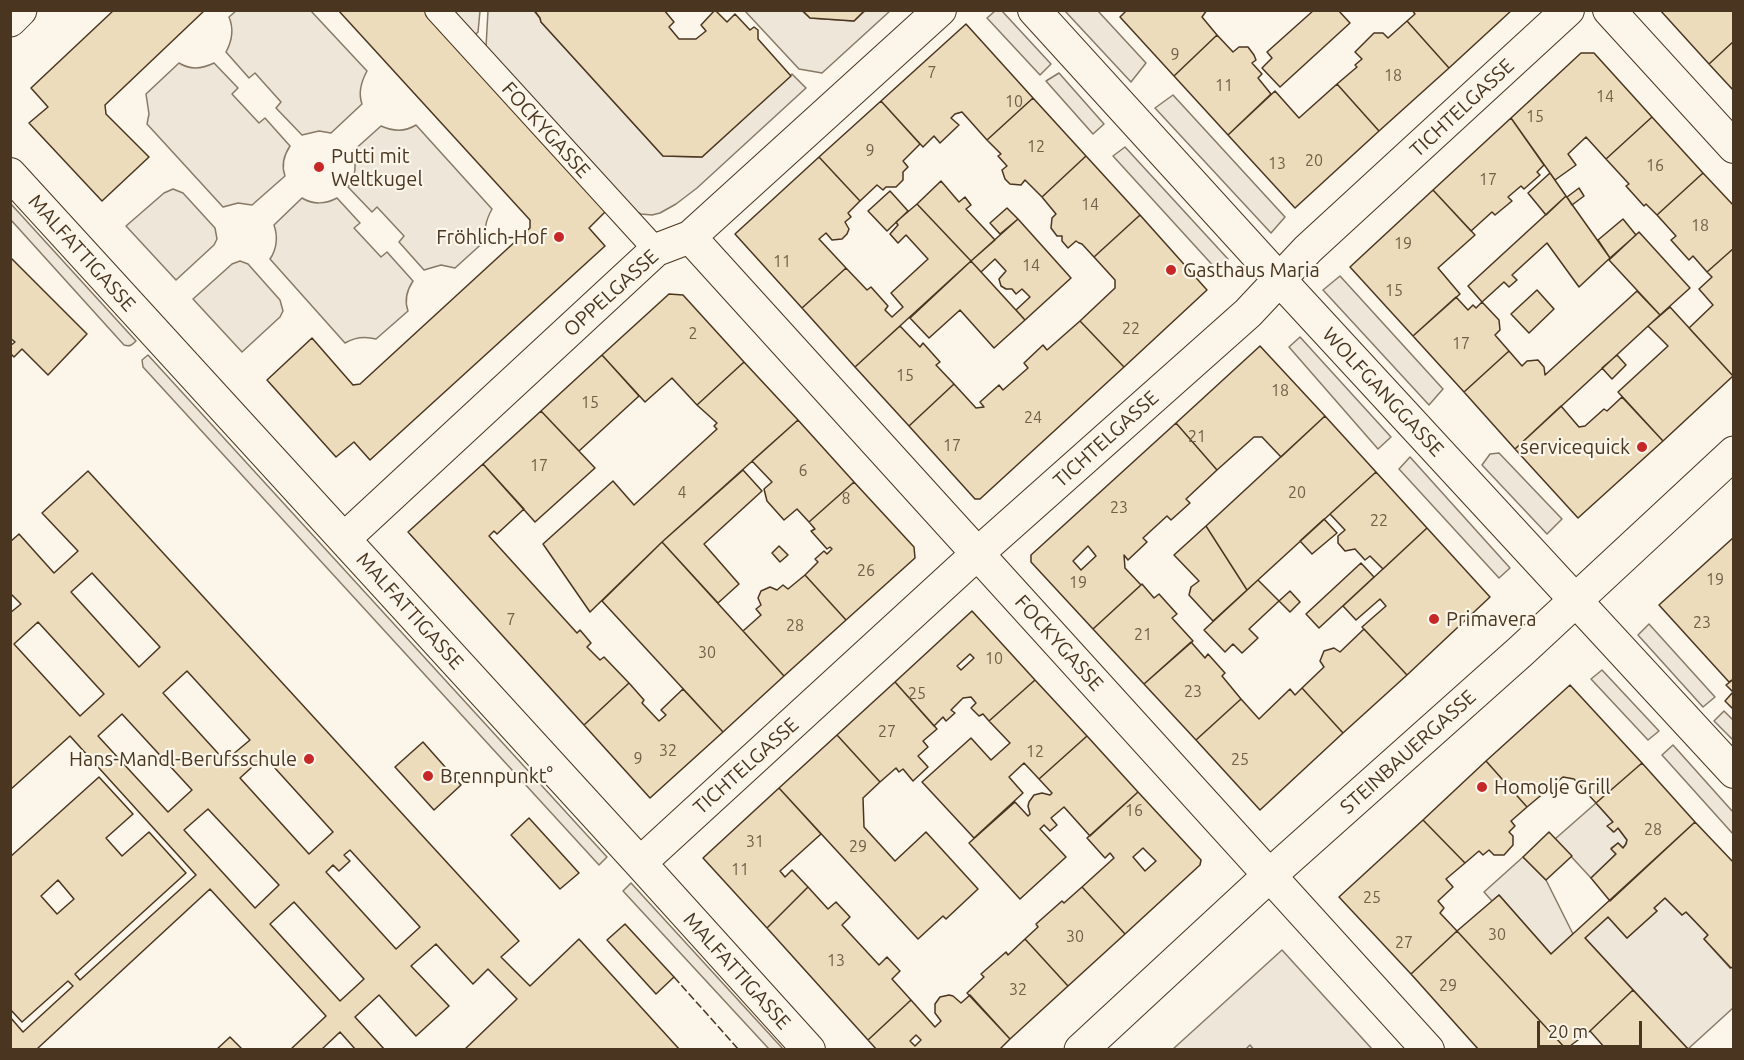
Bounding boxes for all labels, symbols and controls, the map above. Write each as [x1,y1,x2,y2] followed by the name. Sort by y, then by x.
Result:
[1170,45,1180,65] house number: 9
[1405,54,1519,162] street label: TICHTELGASSE
[927,63,937,83] house number: 7
[1384,66,1402,86] house number: 18
[1215,76,1233,96] house number: 11
[497,77,595,183] street label: FOCKYGASSE
[1596,87,1614,107] house number: 14
[1005,92,1023,112] house number: 10
[1526,107,1544,127] house number: 15
[1027,137,1045,157] house number: 12
[865,141,875,161] house number: 9
[331,144,423,191] place label: Putti mit Weltkugel
[1305,151,1323,171] house number: 20
[1268,154,1286,174] house number: 13
[1646,156,1664,176] house number: 16
[312,160,326,174] marker: Putti mit Weltkugel
[1479,170,1497,190] house number: 17
[23,190,141,316] street label: MALFATTIGASSE
[1081,195,1099,215] house number: 14
[1691,216,1709,236] house number: 18
[436,225,547,249] place label: Fröhlich-Hof
[552,230,566,244] marker: Fröhlich-Hof
[1394,234,1412,254] house number: 19
[559,244,663,342] street label: OPPELGASSE
[773,252,791,272] house number: 11
[1022,256,1040,276] house number: 14
[1183,258,1320,282] place label: Gasthaus Maria
[1164,263,1178,277] marker: Gasthaus Maria
[1385,281,1403,301] house number: 15
[1122,319,1140,339] house number: 22
[1317,323,1449,461] street label: WOLFGANGGASSE
[688,324,698,344] house number: 2
[1452,334,1470,354] house number: 17
[896,366,914,386] house number: 15
[1271,381,1289,401] house number: 18
[1049,386,1163,492] street label: TICHTELGASSE
[581,393,599,413] house number: 15
[1024,408,1042,428] house number: 24
[1188,427,1206,447] house number: 21
[1520,435,1630,459] place label: servicequick
[943,436,961,456] house number: 17
[1635,440,1649,454] marker: servicequick
[530,456,548,476] house number: 17
[798,461,808,481] house number: 6
[677,483,687,503] house number: 4
[1288,483,1306,503] house number: 20
[841,489,851,509] house number: 8
[1110,498,1128,518] house number: 23
[1370,511,1388,531] house number: 22
[351,548,469,674] street label: MALFATTIGASSE
[857,561,875,581] house number: 26
[1706,570,1724,590] house number: 19
[1069,573,1087,593] house number: 19
[1010,590,1108,696] street label: FOCKYGASSE
[1446,607,1537,631] place label: Primavera
[506,610,516,630] house number: 7
[1427,612,1441,626] marker: Primavera
[1693,613,1711,633] house number: 23
[786,616,804,636] house number: 28
[1134,625,1152,645] house number: 21
[698,643,716,663] house number: 30
[985,649,1003,669] house number: 10
[1184,682,1202,702] house number: 23
[908,684,926,704] house number: 25
[1335,685,1481,819] street label: STEINBAUERGASSE
[689,713,803,819] street label: TICHTELGASSE
[878,722,896,742] house number: 27
[659,741,677,761] house number: 32
[1026,742,1044,762] house number: 12
[69,747,297,771] place label: Hans-Mandl-Berufsschule
[633,749,643,769] house number: 9
[1231,750,1249,770] house number: 25
[302,752,316,766] marker: Hans-Mandl-Berufsschule
[440,764,553,788] place label: Brennpunkt°
[421,769,435,783] marker: Brennpunkt°
[1494,775,1610,799] place label: Homolje Grill
[1475,780,1489,794] marker: Homolje Grill
[1125,801,1143,821] house number: 16
[1644,820,1662,840] house number: 28
[746,832,764,852] house number: 31
[849,837,867,857] house number: 29
[731,860,749,880] house number: 11
[1363,888,1381,908] house number: 25
[678,908,796,1034] street label: MALFATTIGASSE
[1488,925,1506,945] house number: 30
[1066,927,1084,947] house number: 30
[1395,933,1413,953] house number: 27
[827,951,845,971] house number: 13
[1439,976,1457,996] house number: 29
[1009,980,1027,1000] house number: 32
[1540,1009,1645,1047] scale bar
[1548,1021,1588,1041] text: 20 m

